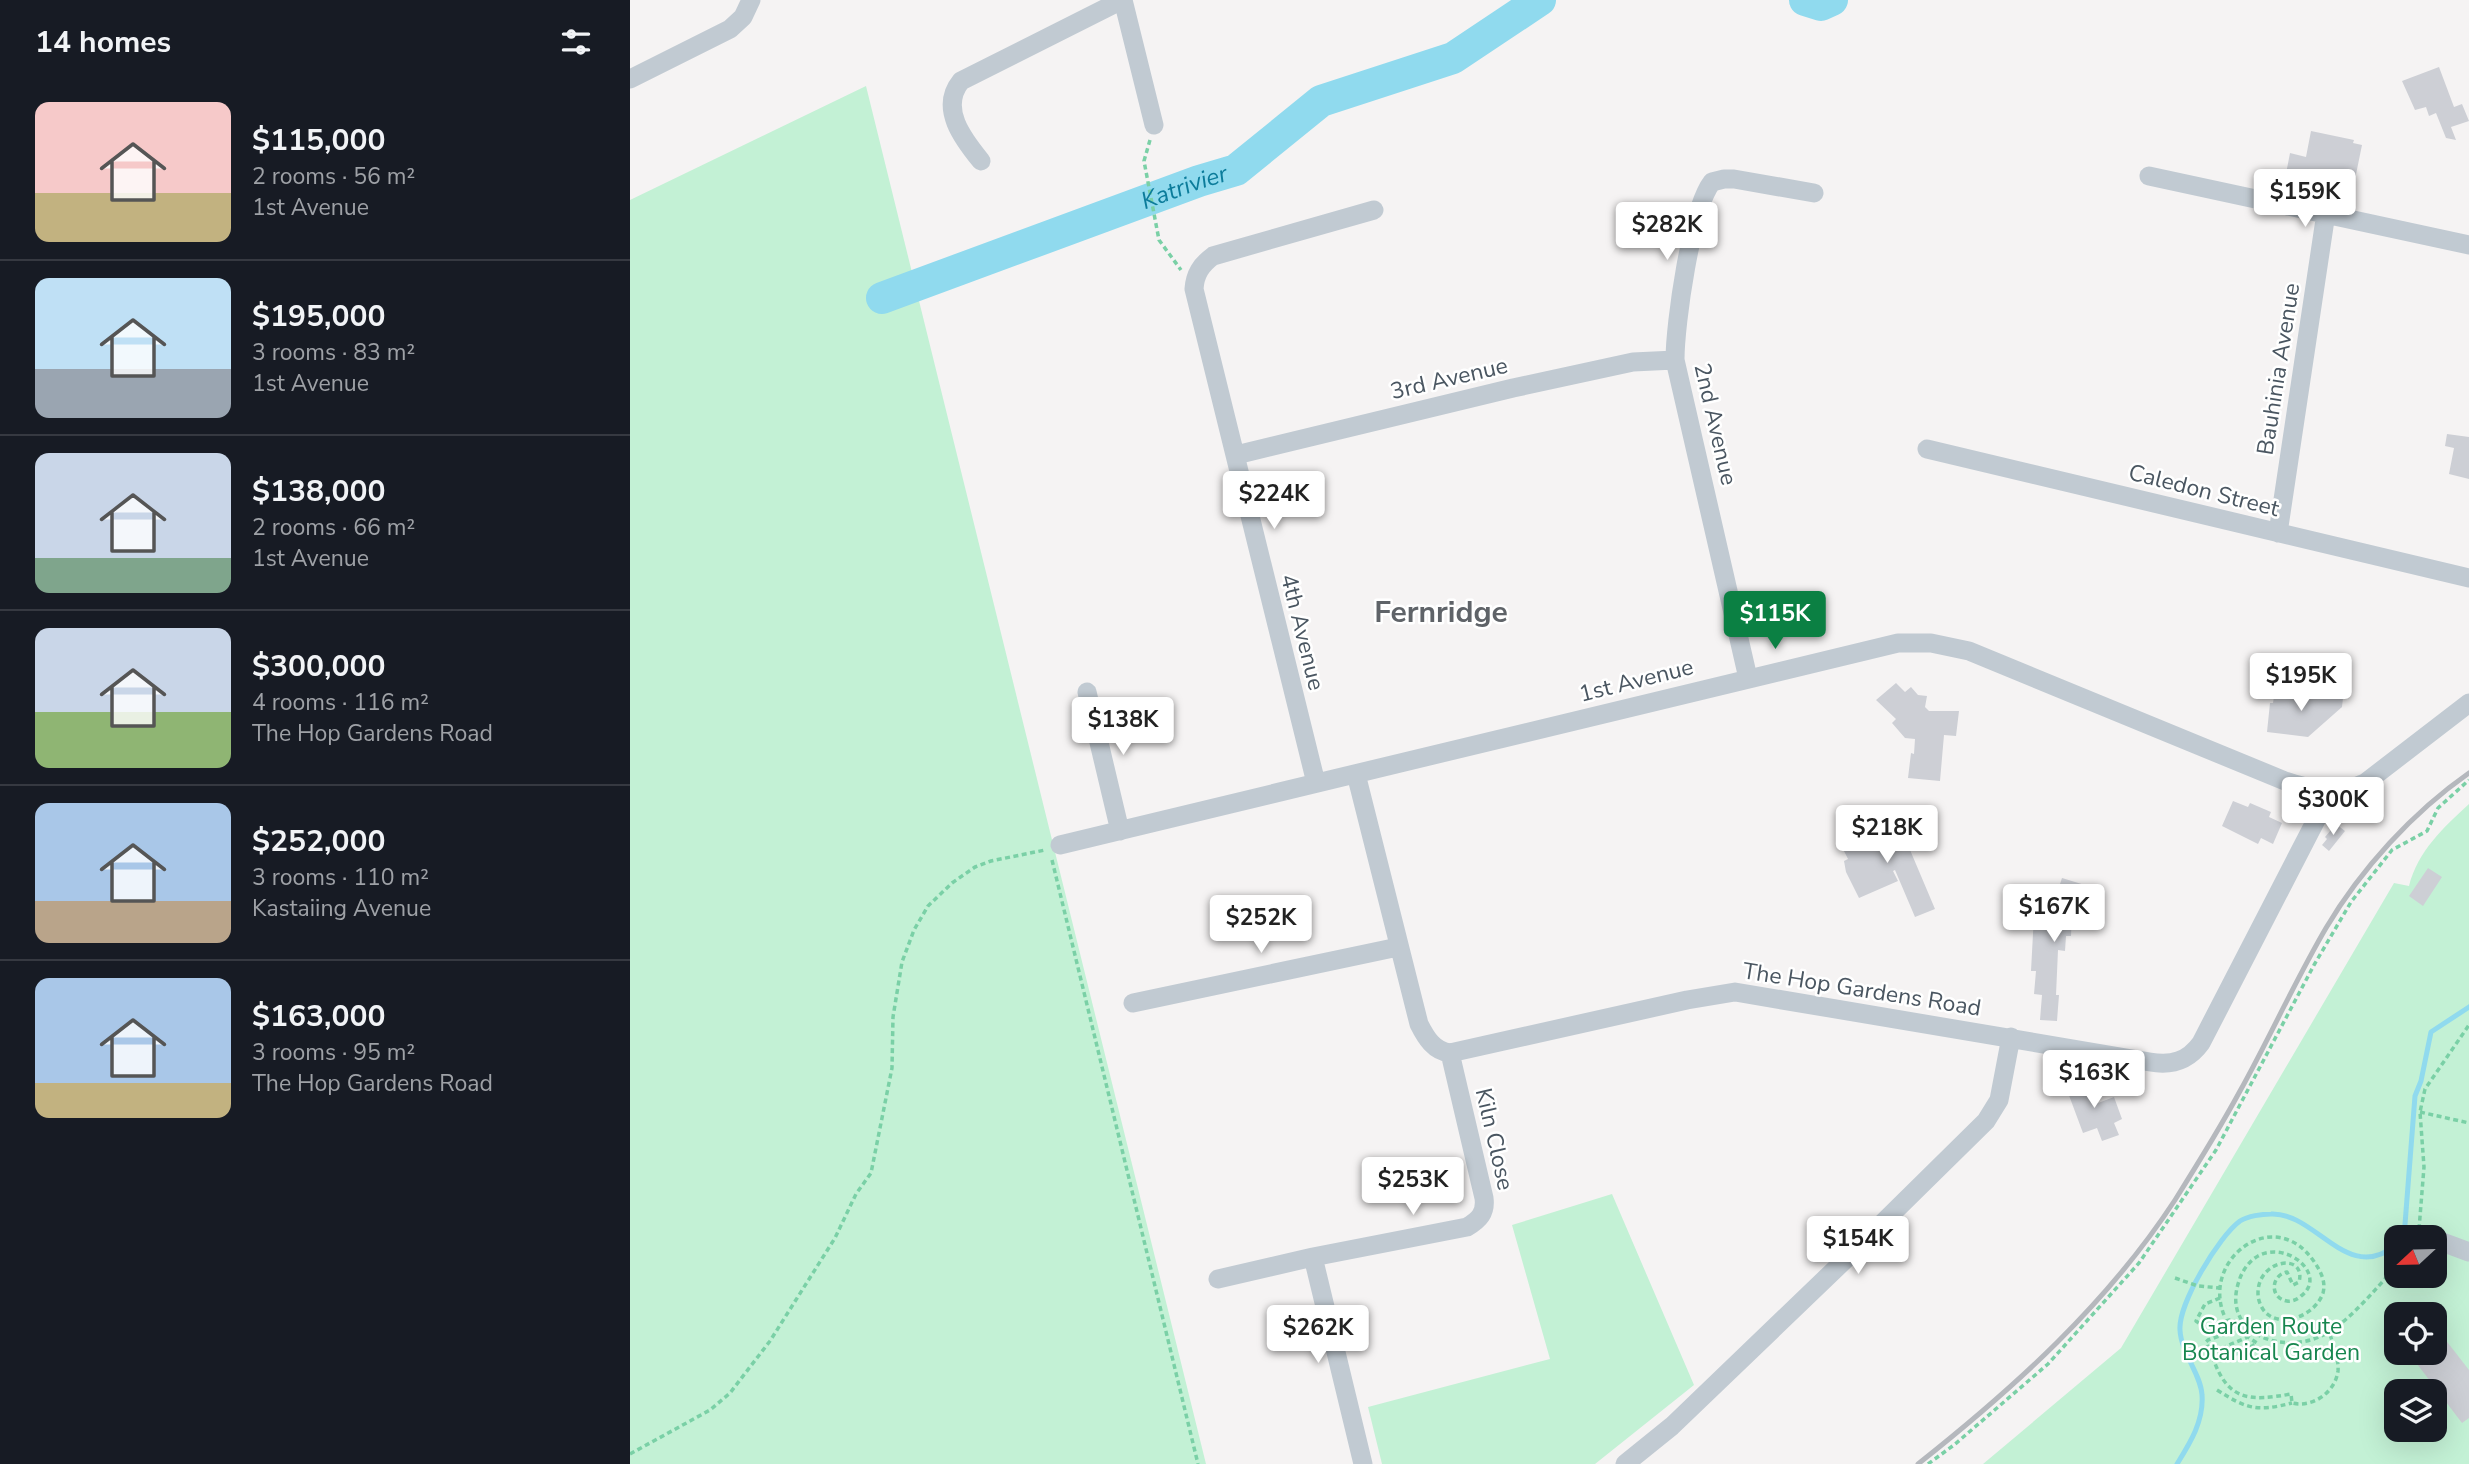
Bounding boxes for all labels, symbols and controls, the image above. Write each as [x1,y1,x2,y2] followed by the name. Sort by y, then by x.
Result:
[35,22,171,63] text: 14 homes
[557,23,595,61] icon: filters
[252,120,385,161] text: $115,000
[91,130,175,214] icon: home
[1136,157,1233,217] water label: Katrivier
[252,161,415,192] text: 2 rooms · 56 m²
[2256,170,2354,229] pin: $159K
[2270,176,2340,207] text: $159K
[252,192,369,223] text: 1st Avenue
[1618,202,1716,262] pin: $282K
[1632,209,1702,240] text: $282K
[2250,281,2307,457] street label: Bauhinia Avenue
[252,296,385,337] text: $195,000
[91,306,175,390] icon: home
[252,337,415,368] text: 3 rooms · 83 m²
[1387,350,1511,407] street label: 3rd Avenue
[1686,360,1745,488] street label: 2nd Avenue
[252,368,369,399] text: 1st Avenue
[2125,457,2283,524] street label: Caledon Street
[252,471,385,512] text: $138,000
[1225,472,1323,531] pin: $224K
[1239,478,1309,509] text: $224K
[91,481,175,565] icon: home
[252,512,415,543] text: 2 rooms · 66 m²
[252,543,369,574] text: 1st Avenue
[1273,571,1332,694] street label: 4th Avenue
[1374,592,1508,633] district label: Fernridge
[1726,592,1824,651] pin: $115K
[1740,598,1810,629] text: $115K
[252,646,385,687] text: $300,000
[1576,651,1697,710] street label: 1st Avenue
[2252,654,2350,713] pin: $195K
[91,656,175,740] icon: home
[2266,660,2336,691] text: $195K
[252,687,429,718] text: 4 rooms · 116 m²
[1074,698,1172,757] pin: $138K
[1088,704,1158,735] text: $138K
[252,718,493,749] text: The Hop Gardens Road
[2284,778,2382,837] pin: $300K
[2298,784,2368,815] text: $300K
[1838,806,1936,865] pin: $218K
[1852,812,1922,843] text: $218K
[252,821,385,862] text: $252,000
[91,831,175,915] icon: home
[252,862,429,893] text: 3 rooms · 110 m²
[2005,884,2103,944] pin: $167K
[2019,891,2089,922] text: $167K
[252,893,431,924] text: Kastaiing Avenue
[1212,895,1310,955] pin: $252K
[1226,902,1296,933] text: $252K
[1741,955,1983,1024] street label: The Hop Gardens Road
[252,996,385,1037] text: $163,000
[91,1006,175,1090] icon: home
[252,1037,415,1068] text: 3 rooms · 95 m²
[2045,1050,2143,1110] pin: $163K
[2059,1057,2129,1088] text: $163K
[252,1068,493,1099] text: The Hop Gardens Road
[1468,1085,1521,1193] street label: Kiln Close
[1364,1158,1462,1217] pin: $253K
[1378,1164,1448,1195] text: $253K
[1809,1216,1907,1276] pin: $154K
[1823,1223,1893,1254] text: $154K
[2384,1225,2446,1288] north arrow
[2384,1225,2447,1442] map controls
[2384,1302,2447,1365] button: locate
[1269,1306,1367,1365] pin: $262K
[2182,1311,2360,1368] park label: Garden Route Botanical Garden
[1283,1312,1353,1343] text: $262K
[2384,1379,2447,1442] button: layers

